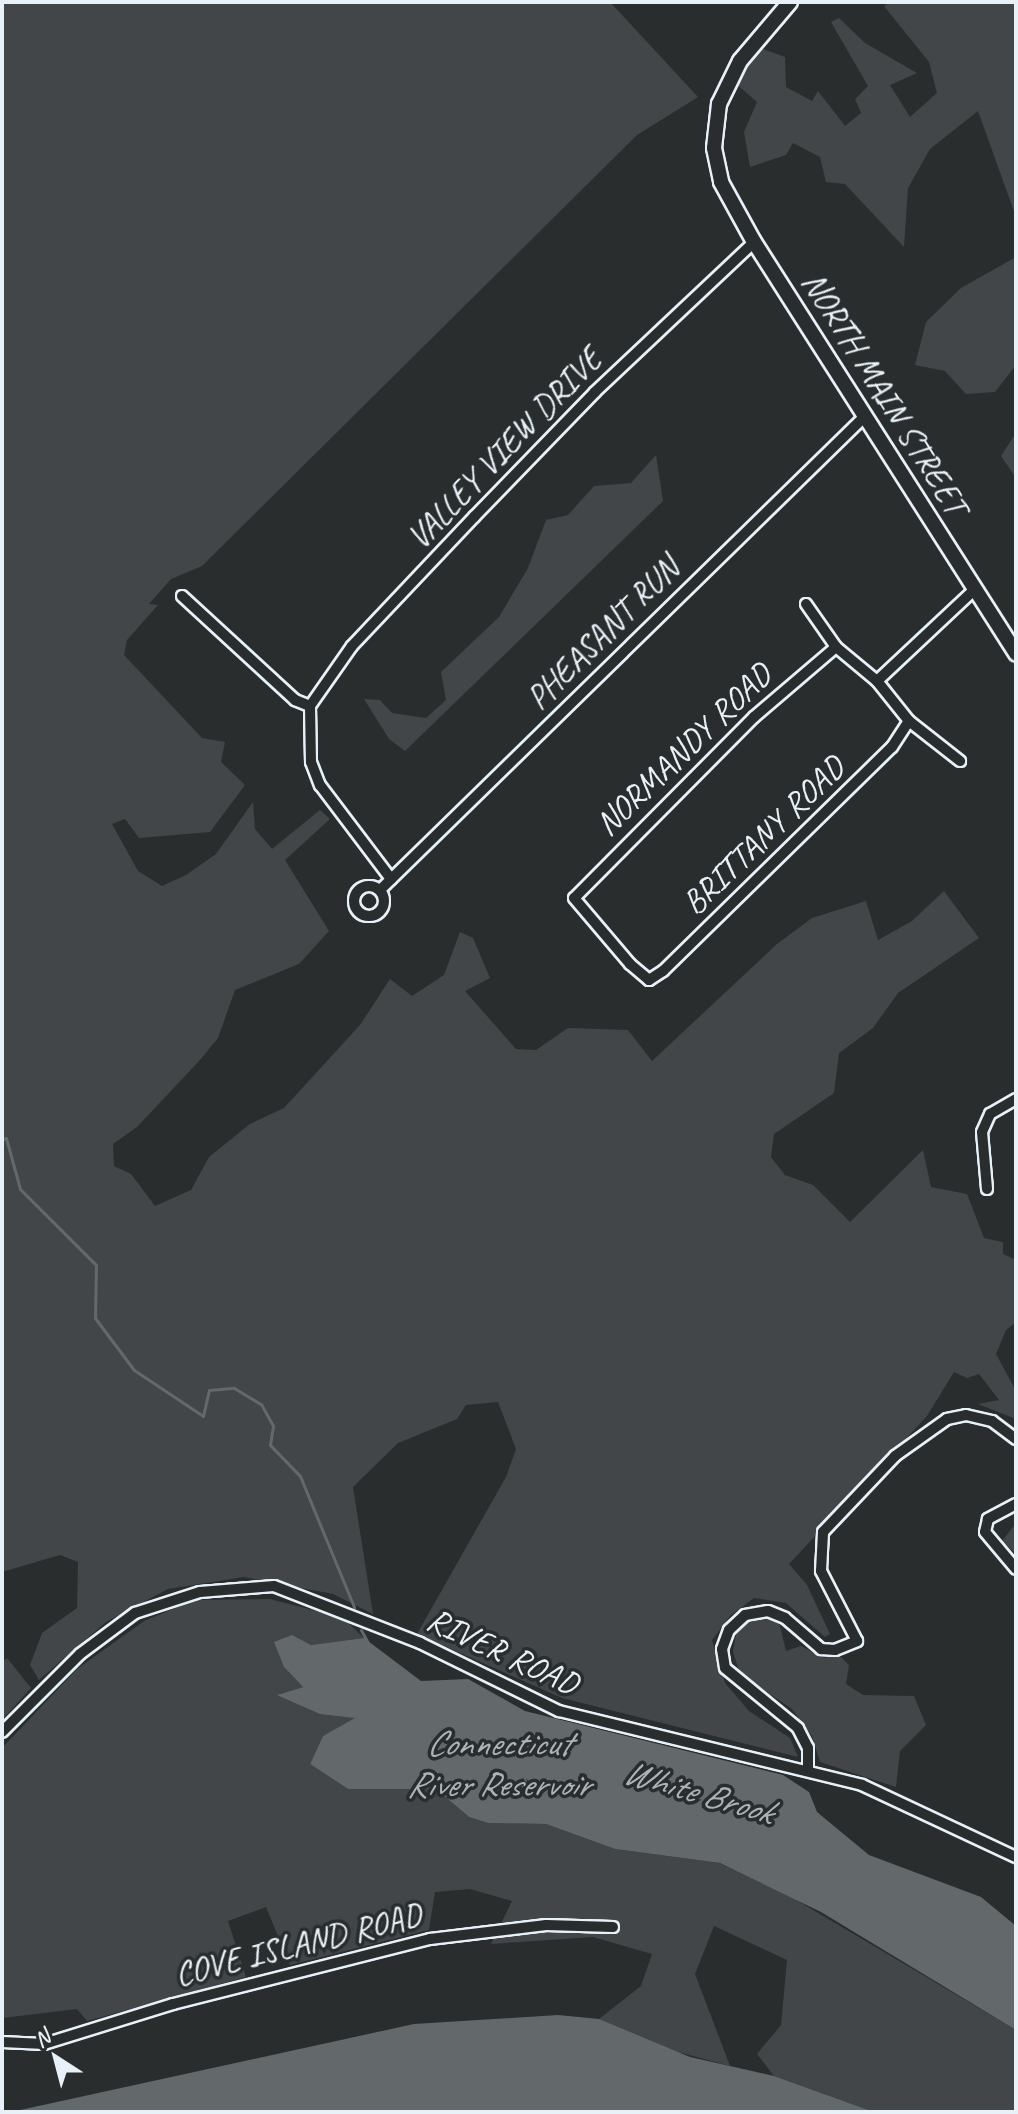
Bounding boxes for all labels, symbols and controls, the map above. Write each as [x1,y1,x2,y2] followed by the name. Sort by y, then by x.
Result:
[794,264,976,522] street label: NORTH MAIN STREET
[397,338,611,558] street label: VALLEY VIEW DRIVE
[517,548,687,718] street label: PHEASANT RUN
[586,654,780,844] street label: NORMANDY ROAD
[673,747,853,923] street label: BRITTANY ROAD
[421,1598,585,1704] street label: RIVER ROAD
[406,1721,590,1806] water label: Connecticut River Reservoir
[619,1750,777,1834] water label: White Brook
[170,1893,426,1995] street label: COVE ISLAND ROAD
[16,2018,96,2098] north arrow
[28,2023,56,2054] text: N

